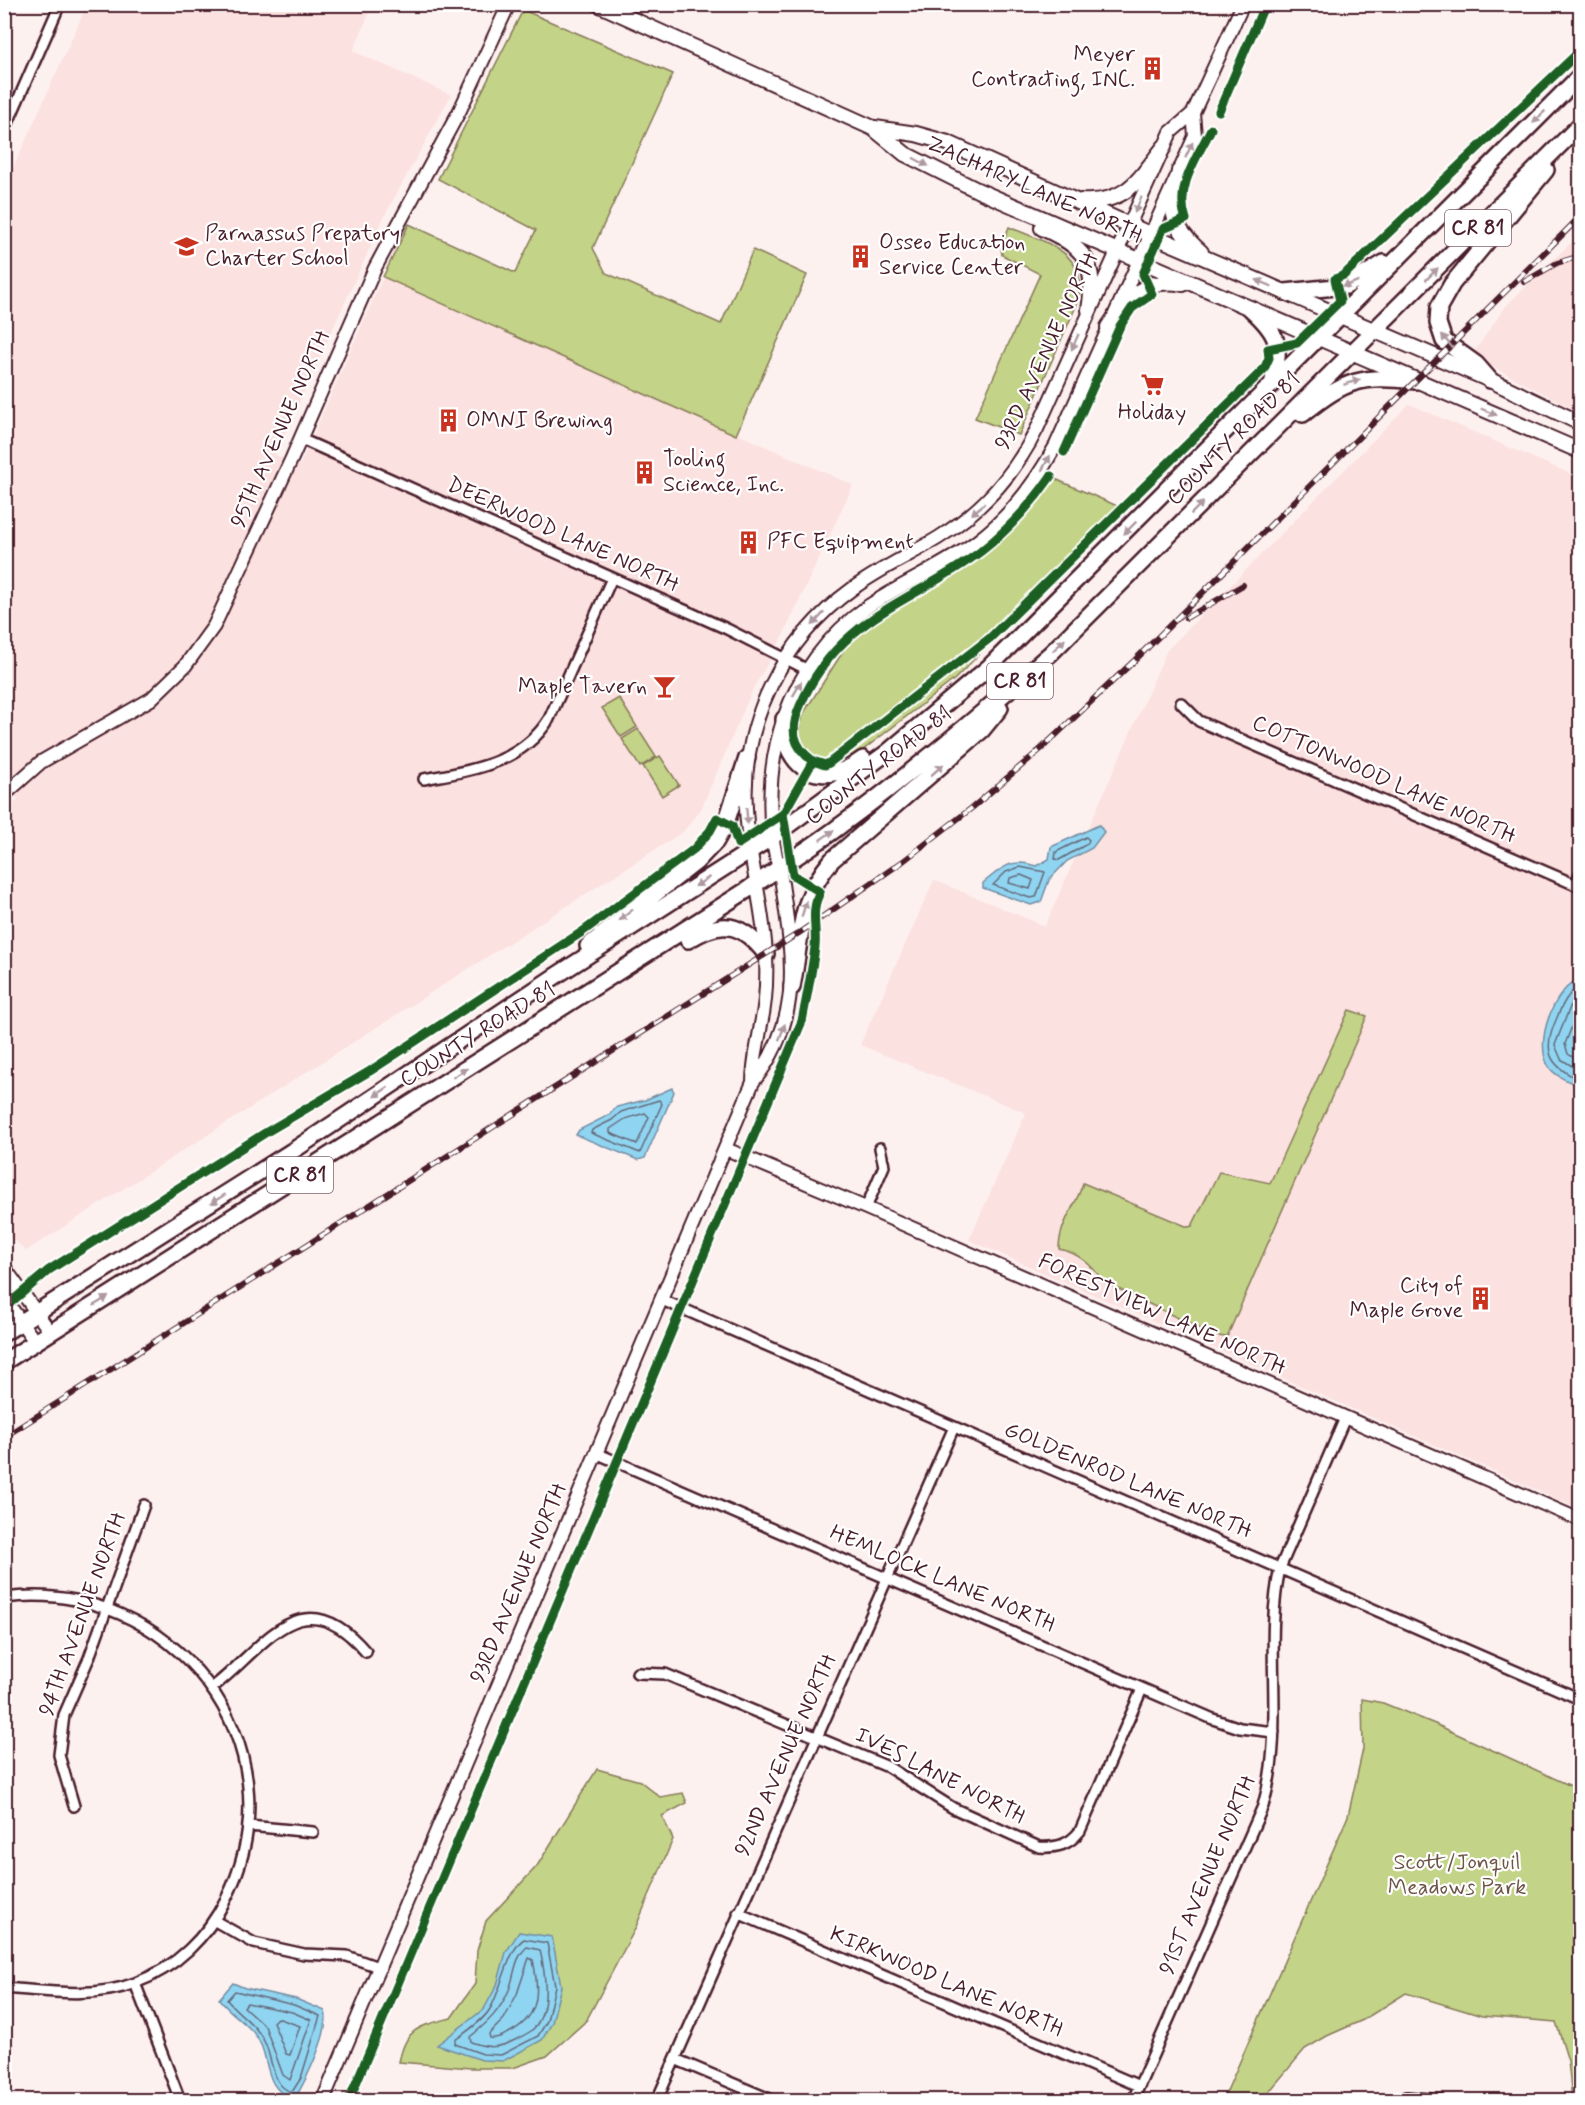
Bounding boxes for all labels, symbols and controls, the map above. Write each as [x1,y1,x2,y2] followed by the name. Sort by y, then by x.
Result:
[971,41,1136,97] place label: Meyer Contracting, INC.
[1140,55,1166,81] building icon: Meyer Contracting, INC.
[1532,110,1546,125] one-way arrow
[922,130,1146,250] street label: ZACHARY LANE NORTH
[1184,140,1194,158] one-way arrow
[912,157,929,167] one-way arrow
[1132,196,1142,214] one-way arrow
[1445,210,1511,246] road number: CR 81
[205,220,400,273] place label: Parnassus Prepatory Charter School
[879,229,1025,282] place label: Osseo Education Service Center
[174,234,200,260] school or university icon: Parnassus Prepatory Charter School
[848,243,874,269] building icon: Osseo Education Service Center
[989,248,1105,454] street label: 93RD AVENUE NORTH
[1424,268,1438,282] one-way arrow
[1254,278,1272,288] one-way arrow
[1340,279,1358,289] one-way arrow
[225,326,337,532] street label: 95TH AVENUE NORTH
[1441,333,1454,349] one-way arrow
[1070,334,1080,352] one-way arrow
[1161,366,1307,512] street label: COUNTY ROAD 81
[1139,371,1165,397] supermarket icon: Holiday
[1343,377,1361,387] one-way arrow
[1118,399,1186,427] place label: Holiday
[466,407,613,436] place label: OMNI Brewing
[1481,407,1499,417] one-way arrow
[435,408,461,434] building icon: OMNI Brewing
[663,446,784,499] place label: Tooling Science, Inc.
[1041,454,1051,471] one-way arrow
[632,460,658,486] building icon: Tooling Science, Inc.
[442,471,684,599] street label: DEERWOOD LANE NORTH
[971,502,986,515] one-way arrow
[1190,502,1204,516] one-way arrow
[1122,521,1137,535] one-way arrow
[767,528,914,556] place label: PFC Equipment
[736,529,762,555] building icon: PFC Equipment
[812,611,825,626] one-way arrow
[1051,639,1065,653] one-way arrow
[987,663,1053,699] road number: CR 81
[518,673,647,701] place label: Maple Tavern
[652,674,678,700] bar icon: Maple Tavern
[791,681,802,697] one-way arrow
[800,700,958,832] street label: COUNTY ROAD 81
[1248,709,1520,851] street label: COTTONWOOD LANE NORTH
[929,764,944,777] one-way arrow
[742,806,752,825] one-way arrow
[819,830,835,841] one-way arrow
[694,876,710,887] one-way arrow
[800,900,809,918] one-way arrow
[618,908,634,921] one-way arrow
[395,976,561,1094] street label: COUNTY ROAD 81
[778,1023,788,1041] one-way arrow
[452,1067,468,1079] one-way arrow
[373,1087,389,1098] one-way arrow
[267,1157,333,1193] road number: CR 81
[209,1193,226,1204] one-way arrow
[1034,1248,1290,1382] street label: FORESTVIEW LANE NORTH
[1350,1272,1463,1325] place label: City of Maple Grove
[1468,1286,1494,1312] building icon: City of Maple Grove
[93,1296,109,1307] one-way arrow
[1000,1416,1256,1546] street label: GOLDENROD LANE NORTH
[464,1479,574,1687] street label: 93RD AVENUE NORTH
[33,1508,133,1720] street label: 94TH AVENUE NORTH
[825,1519,1059,1639] street label: HEMLOCK LANE NORTH
[729,1649,843,1861] street label: 92ND AVENUE NORTH
[850,1721,1030,1831] street label: IVES LANE NORTH
[1153,1771,1263,1979] street label: 91ST AVENUE NORTH
[1388,1849,1526,1902] park label: Scott/Jonquil Meadows Park
[825,1920,1067,2044] street label: KIRKWOOD LANE NORTH

